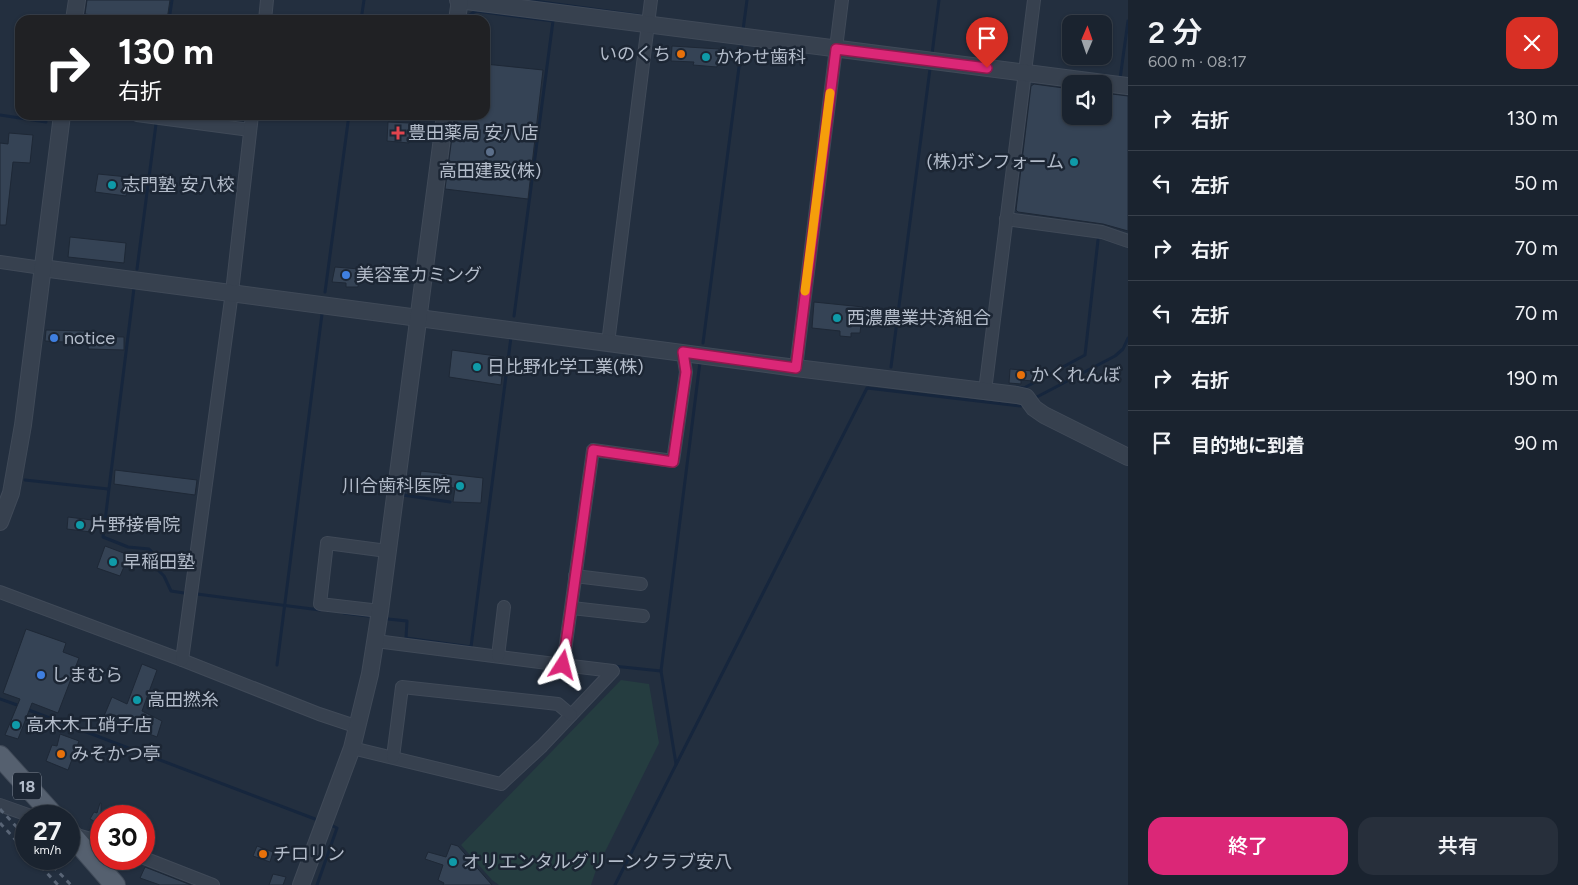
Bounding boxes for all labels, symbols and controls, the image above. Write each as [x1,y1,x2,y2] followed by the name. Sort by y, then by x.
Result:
[1148,14,1202,51] text: 2 分
[1062,15,1112,65] north arrow
[1062,15,1112,125] map controls
[966,17,1008,68] pin
[1506,17,1558,69] button: close
[973,24,1001,52] icon: arrive
[118,31,214,73] text: 130 m
[35,35,100,100] icon: right
[599,43,671,65] place label: いのくち
[716,46,806,68] place label: かわせ歯科
[675,48,687,60] marker: いのくち
[700,51,712,63] marker: かわせ歯科
[1148,52,1246,71] text: 600 m · 08:17
[1062,75,1112,125] button: sound
[118,78,162,105] text: 右折
[1148,104,1176,132] icon: right
[1507,107,1558,130] text: 130 m
[1191,109,1229,132] text: 右折
[408,122,538,144] place label: 豊田薬局 安八店
[392,127,404,139] marker: 豊田薬局 安八店
[484,146,496,158] marker: 高田建設(株)
[926,151,1064,173] place label: (株)ボンフォーム
[1068,156,1080,168] marker: (株)ボンフォーム
[439,160,541,182] place label: 高田建設(株)
[1148,169,1176,197] icon: left
[1514,172,1558,195] text: 50 m
[122,174,234,196] place label: 志門塾 安八校
[1191,174,1229,197] text: 左折
[106,179,118,191] marker: 志門塾 安八校
[1148,234,1176,262] icon: right
[1515,237,1558,260] text: 70 m
[1191,239,1229,262] text: 右折
[356,264,482,286] place label: 美容室カミング
[340,269,352,281] marker: 美容室カミング
[1148,299,1176,327] icon: left
[1515,302,1558,325] text: 70 m
[1191,304,1229,327] text: 左折
[847,307,991,329] place label: 西濃農業共済組合
[831,312,843,324] marker: 西濃農業共済組合
[64,327,115,349] place label: notice
[48,332,60,344] marker: notice
[487,356,644,378] place label: 日比野化学工業(株)
[471,361,483,373] marker: 日比野化学工業(株)
[1031,364,1121,386] place label: かくれんぼ
[1148,364,1176,392] icon: right
[1506,367,1558,390] text: 190 m
[1015,369,1027,381] marker: かくれんぼ
[1191,369,1229,392] text: 右折
[1148,429,1176,457] icon: arrive
[1514,432,1558,455] text: 90 m
[1191,434,1305,457] text: 目的地に到着
[342,475,450,497] place label: 川合歯科医院
[454,480,466,492] marker: 川合歯科医院
[90,514,180,536] place label: 片野接骨院
[74,519,86,531] marker: 片野接骨院
[123,551,195,573] place label: 早稲田塾
[107,556,119,568] marker: 早稲田塾
[536,638,588,690] position arrow
[51,664,123,686] place label: しまむら
[35,669,47,681] marker: しまむら
[147,689,219,711] place label: 高田撚糸
[131,694,143,706] marker: 高田撚糸
[26,714,152,736] place label: 高木木工硝子店
[10,719,22,731] marker: 高木木工硝子店
[71,743,161,765] place label: みそかつ亭
[55,748,67,760] marker: みそかつ亭
[13,772,41,799] road number: 18
[90,805,155,870] speed limit sign: 30
[33,816,62,846] text: 27
[1148,817,1348,875] button: 終了
[1358,817,1558,875] button: 共有
[34,843,61,857] text: km/h
[273,843,345,865] place label: チロリン
[257,848,269,860] marker: チロリン
[463,851,732,873] place label: オリエンタルグリーンクラブ安八
[447,856,459,868] marker: オリエンタルグリーンクラブ安八

